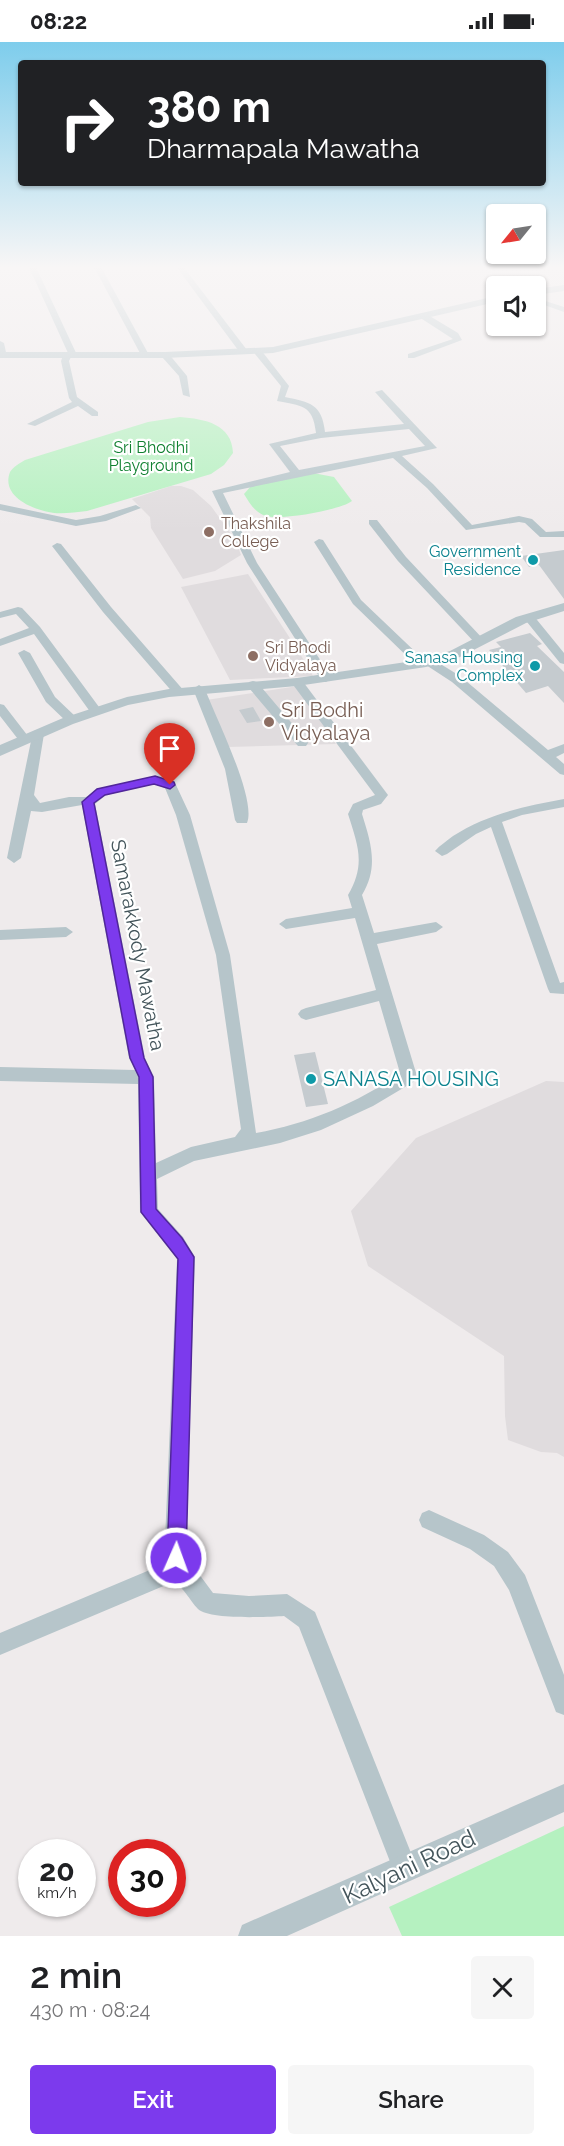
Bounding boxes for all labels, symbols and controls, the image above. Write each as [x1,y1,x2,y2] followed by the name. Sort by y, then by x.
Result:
[30,8,87,34] text: 08:22
[147,83,271,132] text: 380 m
[48,84,126,162] icon: right
[147,133,420,164] text: Dharmapala Mawatha
[486,204,546,264] north arrow
[486,204,546,336] map controls
[486,276,546,336] button: sound
[109,438,193,475] park label: Sri Bhodhi Playground
[221,514,291,551] place label: Thakshila College
[202,525,216,539] marker: Thakshila College
[429,542,522,579] place label: Government Residence
[526,553,540,567] marker: Government Residence
[265,638,336,675] place label: Sri Bhodi Vidyalaya
[405,648,523,685] place label: Sanasa Housing Complex
[246,649,260,663] marker: Sri Bhodi Vidyalaya
[528,659,542,673] marker: Sanasa Housing Complex
[281,698,370,745] place label: Sri Bodhi Vidyalaya
[262,715,276,729] marker: Sri Bodhi Vidyalaya
[144,723,195,785] pin
[153,732,186,765] icon: arrive
[106,837,170,1053] street label: Samarakkody Mawatha
[323,1067,499,1091] place label: SANASA HOUSING
[304,1072,318,1086] marker: SANASA HOUSING
[144,1526,208,1590] position arrow
[338,1823,480,1910] street label: Kalyani Road
[108,1839,186,1917] speed limit sign: 30
[39,1853,75,1888] text: 20
[37,1884,77,1902] text: km/h
[30,1954,122,1996] text: 2 min
[471,1956,534,2019] button: close
[30,1998,151,2022] text: 430 m · 08:24
[30,2065,276,2134] button: Exit
[288,2065,534,2134] button: Share

